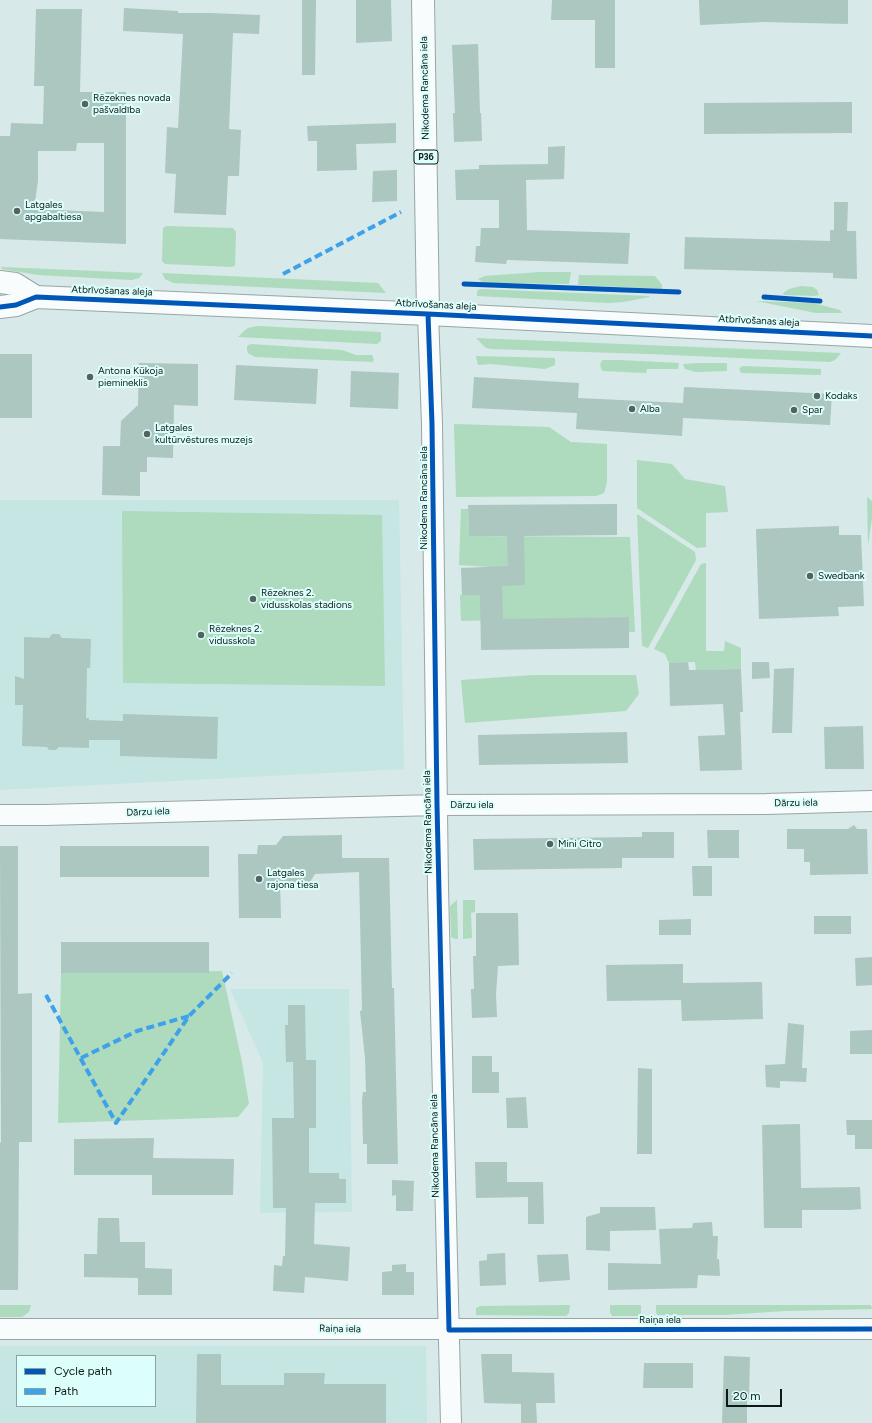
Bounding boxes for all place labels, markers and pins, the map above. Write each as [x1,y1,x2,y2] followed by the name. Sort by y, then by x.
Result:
[93,92,171,116] place label: Rēzeknes novada pašvaldība
[80,99,90,109] marker: Rēzeknes novada pašvaldība
[25,199,81,222] place label: Latgales apgabaltiesa
[12,206,22,216] marker: Latgales apgabaltiesa
[98,365,163,388] place label: Antona Kūkoja piemineklis
[85,372,95,382] marker: Antona Kūkoja piemineklis
[825,390,857,402] place label: Kodaks
[812,391,822,401] marker: Kodaks
[640,403,660,415] place label: Alba
[627,404,637,414] marker: Alba
[802,404,823,416] place label: Spar
[789,405,799,415] marker: Spar
[155,422,253,446] place label: Latgales kultūrvēstures muzejs
[142,429,152,439] marker: Latgales kultūrvēstures muzejs
[818,570,865,582] place label: Swedbank
[805,571,815,581] marker: Swedbank
[261,587,352,610] place label: Rēzeknes 2. vidusskolas stadions
[248,594,258,604] marker: Rēzeknes 2. vidusskolas stadions
[209,623,262,646] place label: Rēzeknes 2. vidusskola
[196,630,206,640] marker: Rēzeknes 2. vidusskola
[558,838,602,850] place label: Mini Citro
[545,839,555,849] marker: Mini Citro
[267,867,318,890] place label: Latgales rajona tiesa
[254,874,264,884] marker: Latgales rajona tiesa

